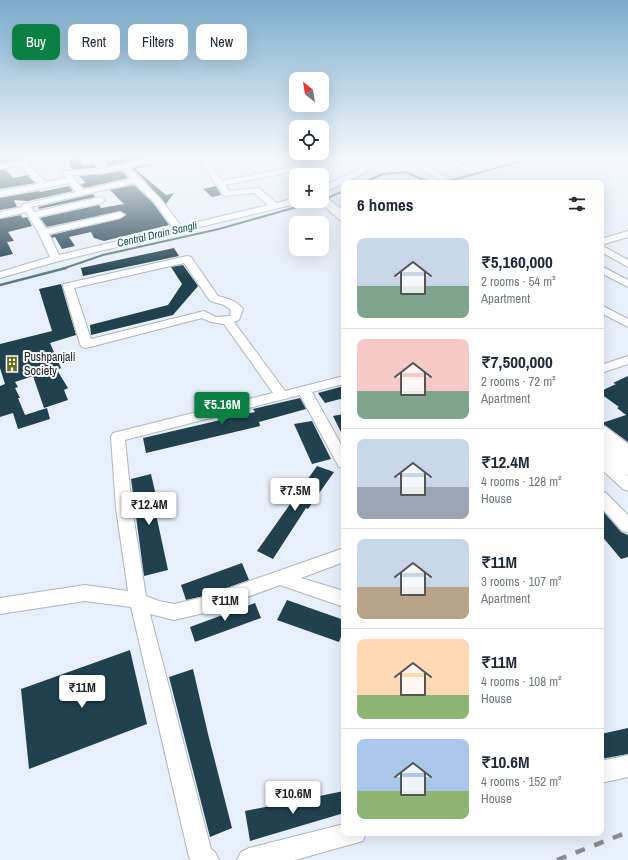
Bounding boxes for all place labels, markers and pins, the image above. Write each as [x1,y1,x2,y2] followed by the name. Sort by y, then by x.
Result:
[24,349,75,379] place label: Pushpanjali Society
[3,355,21,373] building icon: Pushpanjali Society
[189,392,255,426] pin: ₹5.16M
[267,478,323,512] pin: ₹7.5M
[116,492,182,526] pin: ₹12.4M
[201,588,249,622] pin: ₹11M
[58,675,106,709] pin: ₹11M
[260,781,326,815] pin: ₹10.6M

